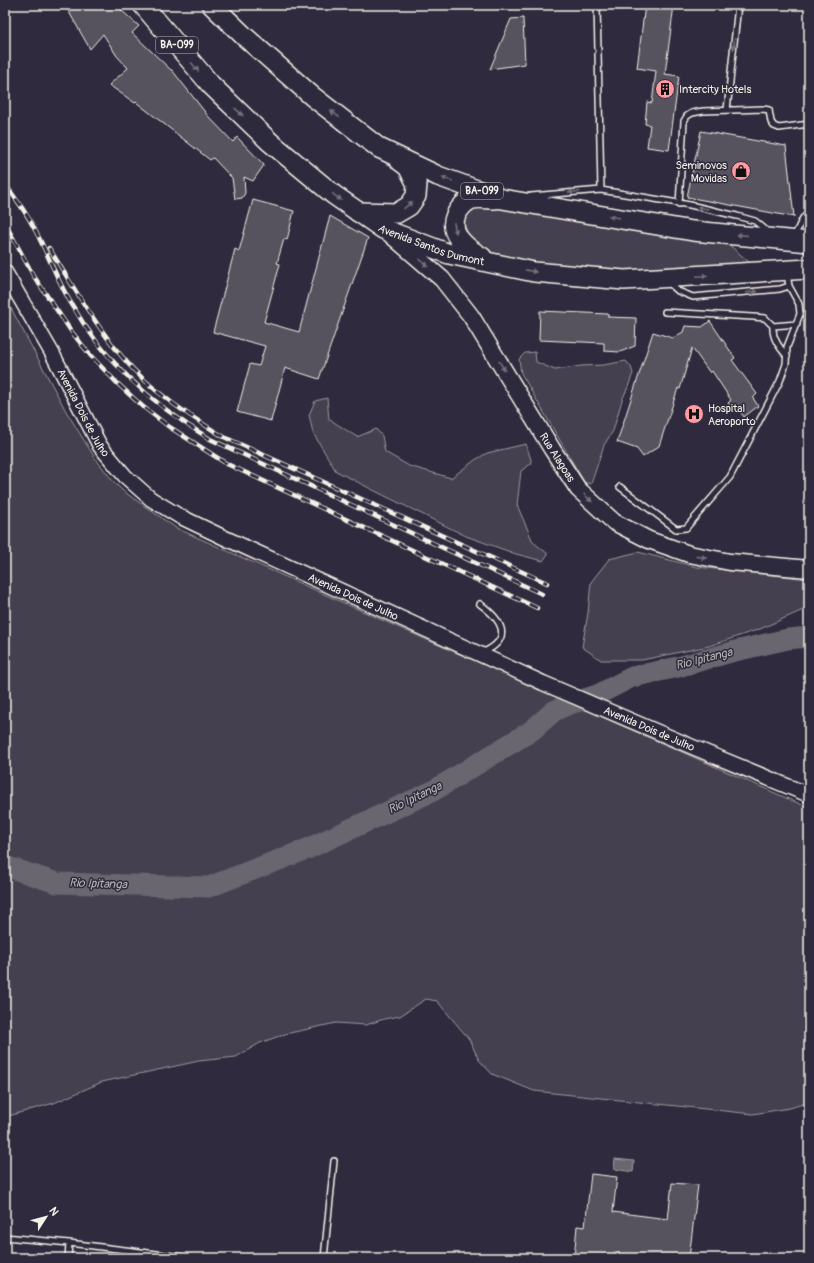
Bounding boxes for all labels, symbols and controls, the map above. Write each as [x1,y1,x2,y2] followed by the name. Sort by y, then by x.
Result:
[156,37,198,53] road number: BA-099
[730,38,737,50] one-way arrow
[191,62,200,72] one-way arrow
[654,78,676,100] building icon: Intercity Hotels
[679,83,751,96] place label: Intercity Hotels
[234,107,244,117] one-way arrow
[330,110,340,118] one-way arrow
[676,159,727,185] place label: Seminovos Movidas
[730,160,752,182] shop icon: Seminovos Movidas
[440,176,452,182] one-way arrow
[461,183,503,199] road number: BA-099
[568,188,580,195] one-way arrow
[332,193,342,201] one-way arrow
[403,200,413,209] one-way arrow
[697,205,709,211] one-way arrow
[608,214,620,220] one-way arrow
[376,221,486,268] street label: Avenida Santos Dumont
[452,221,458,234] one-way arrow
[736,232,748,239] one-way arrow
[419,258,429,268] one-way arrow
[525,268,537,274] one-way arrow
[696,272,708,279] one-way arrow
[746,288,758,295] one-way arrow
[498,360,505,372] one-way arrow
[55,366,112,459] street label: Avenida Dois de Julho
[708,402,756,428] place label: Hospital Aeroporto
[683,403,705,425] hospital icon: Hospital Aeroporto
[537,430,578,484] street label: Rua Alagoas
[583,493,593,503] one-way arrow
[695,554,708,560] one-way arrow
[306,570,401,623] street label: Avenida Dois de Julho
[674,644,735,673] water label: Rio Ipitanga
[602,703,697,754] street label: Avenida Dois de Julho
[386,778,446,817] water label: Rio Ipitanga
[69,875,129,893] water label: Rio Ipitanga
[26,1197,66,1237] north arrow
[46,1205,61,1219] text: N

